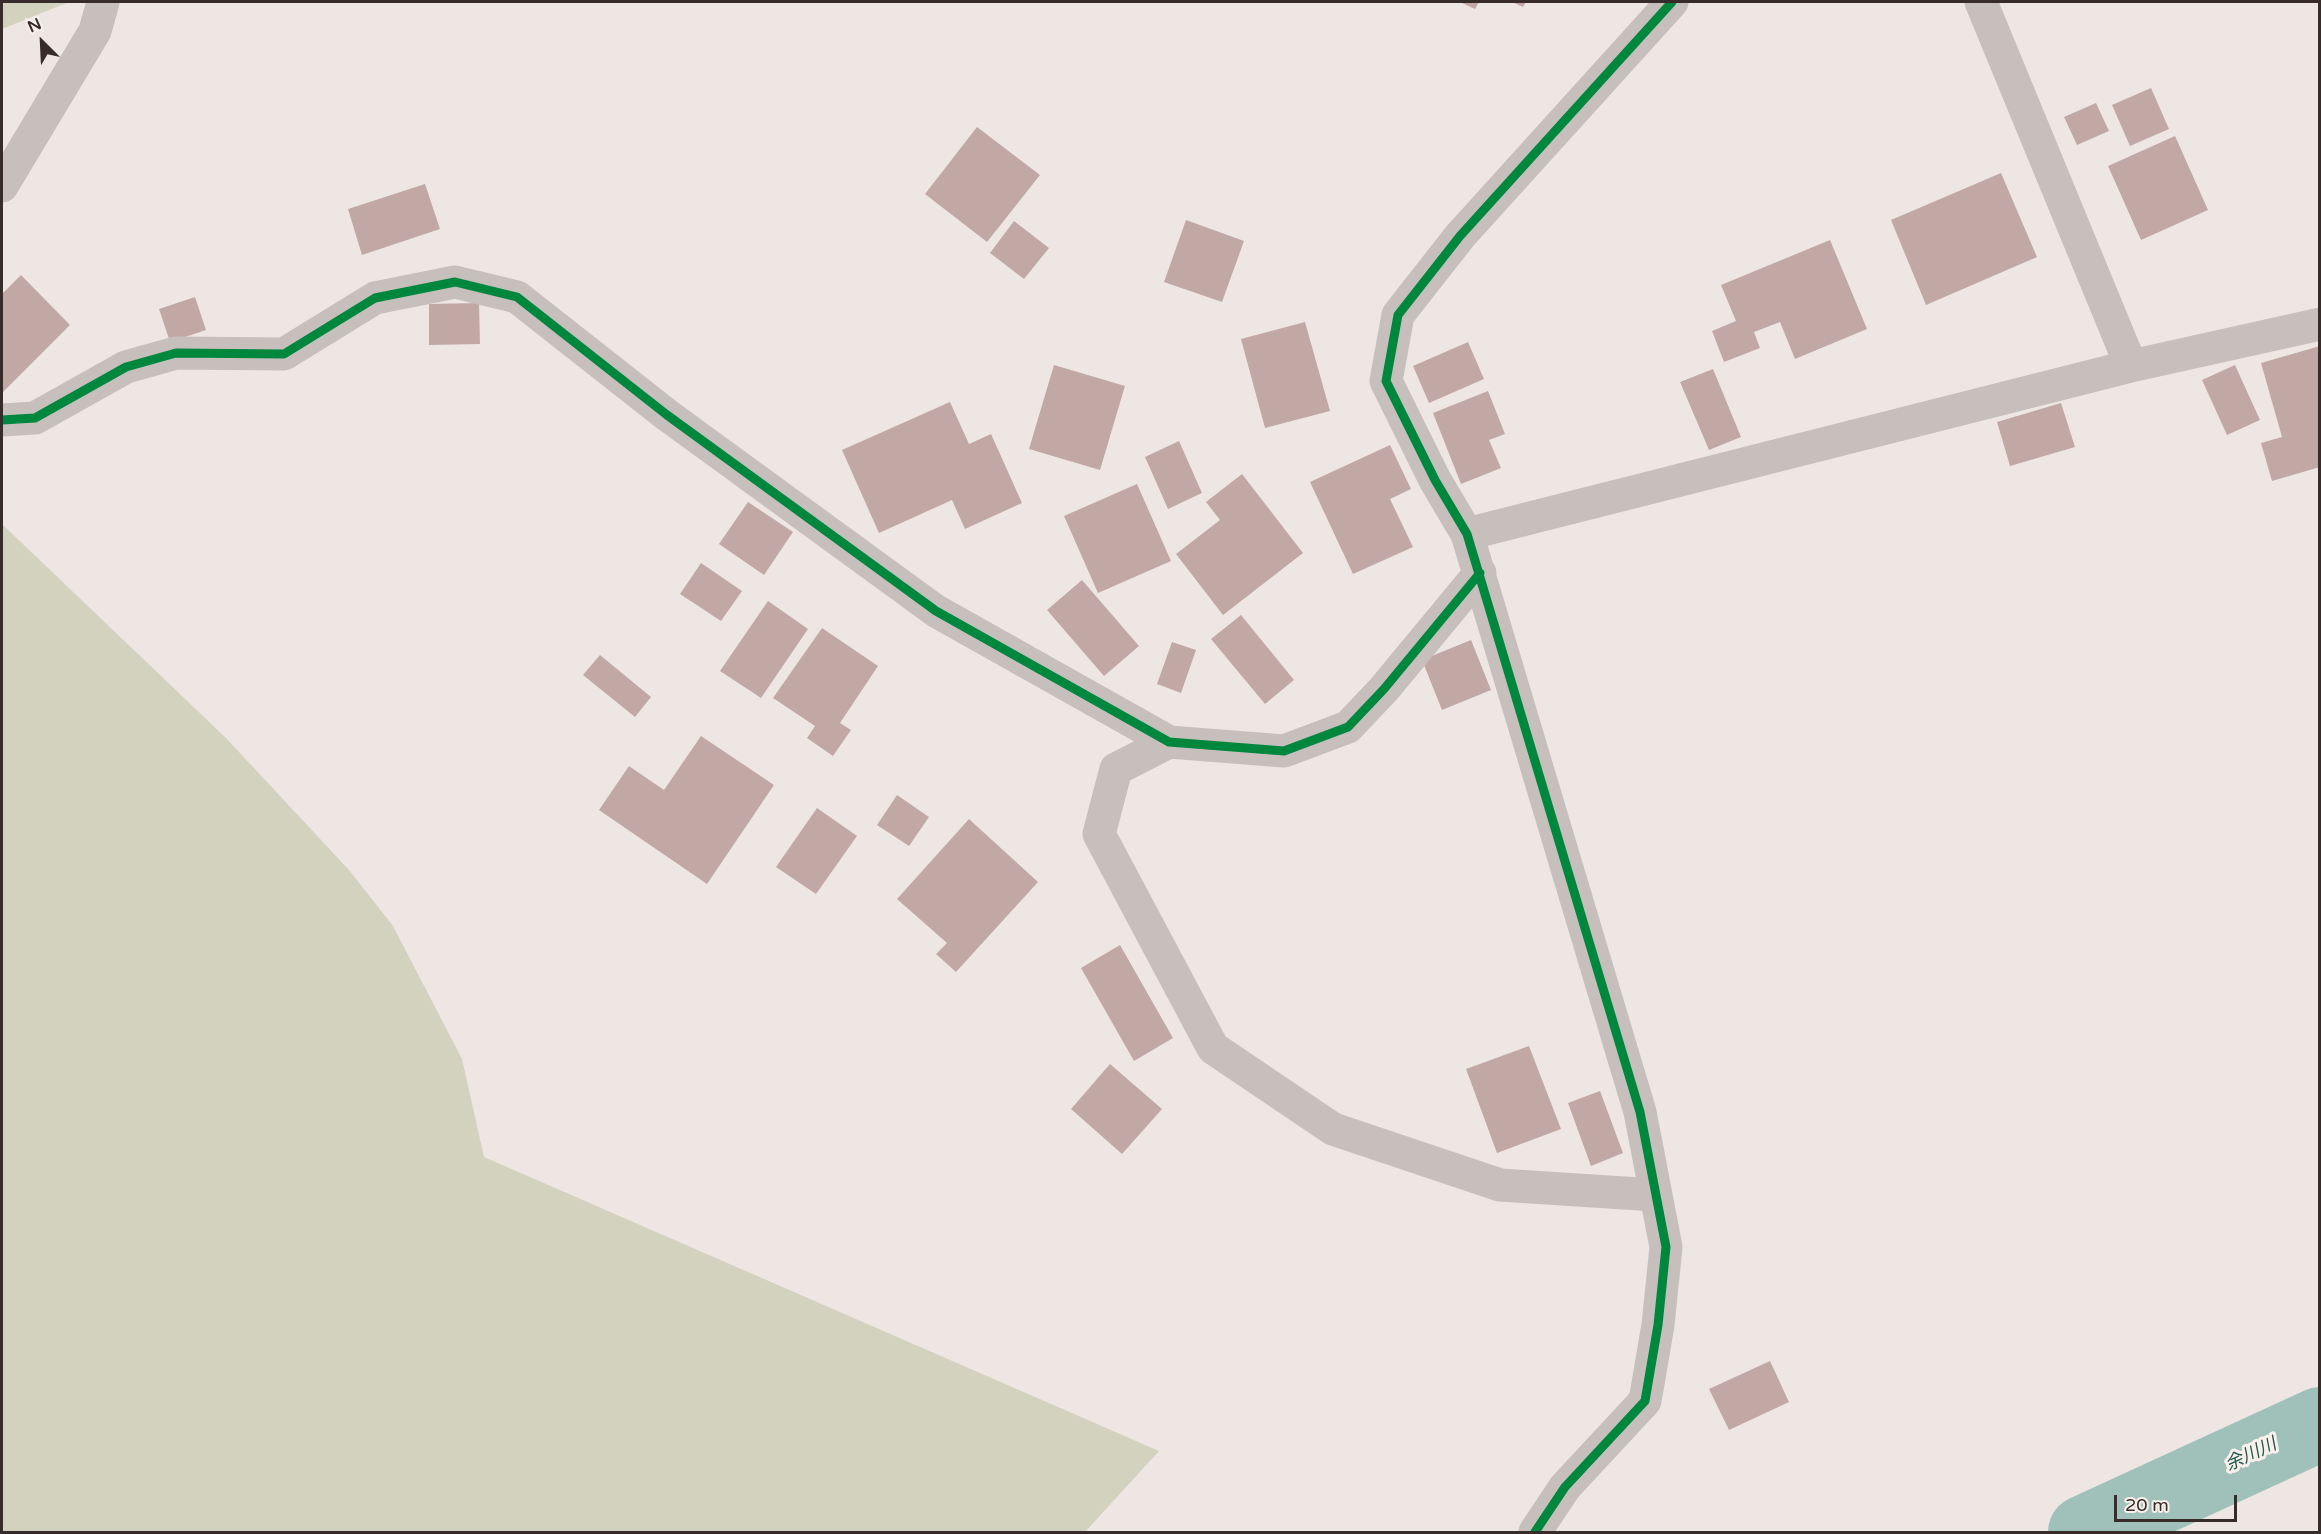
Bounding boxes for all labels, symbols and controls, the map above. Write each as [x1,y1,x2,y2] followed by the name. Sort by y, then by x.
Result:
[12,12,72,72] north arrow
[25,14,45,37] text: N
[2222,1434,2280,1476] water label: 余川川
[2117,1483,2240,1521] scale bar
[2125,1494,2169,1516] text: 20 m

